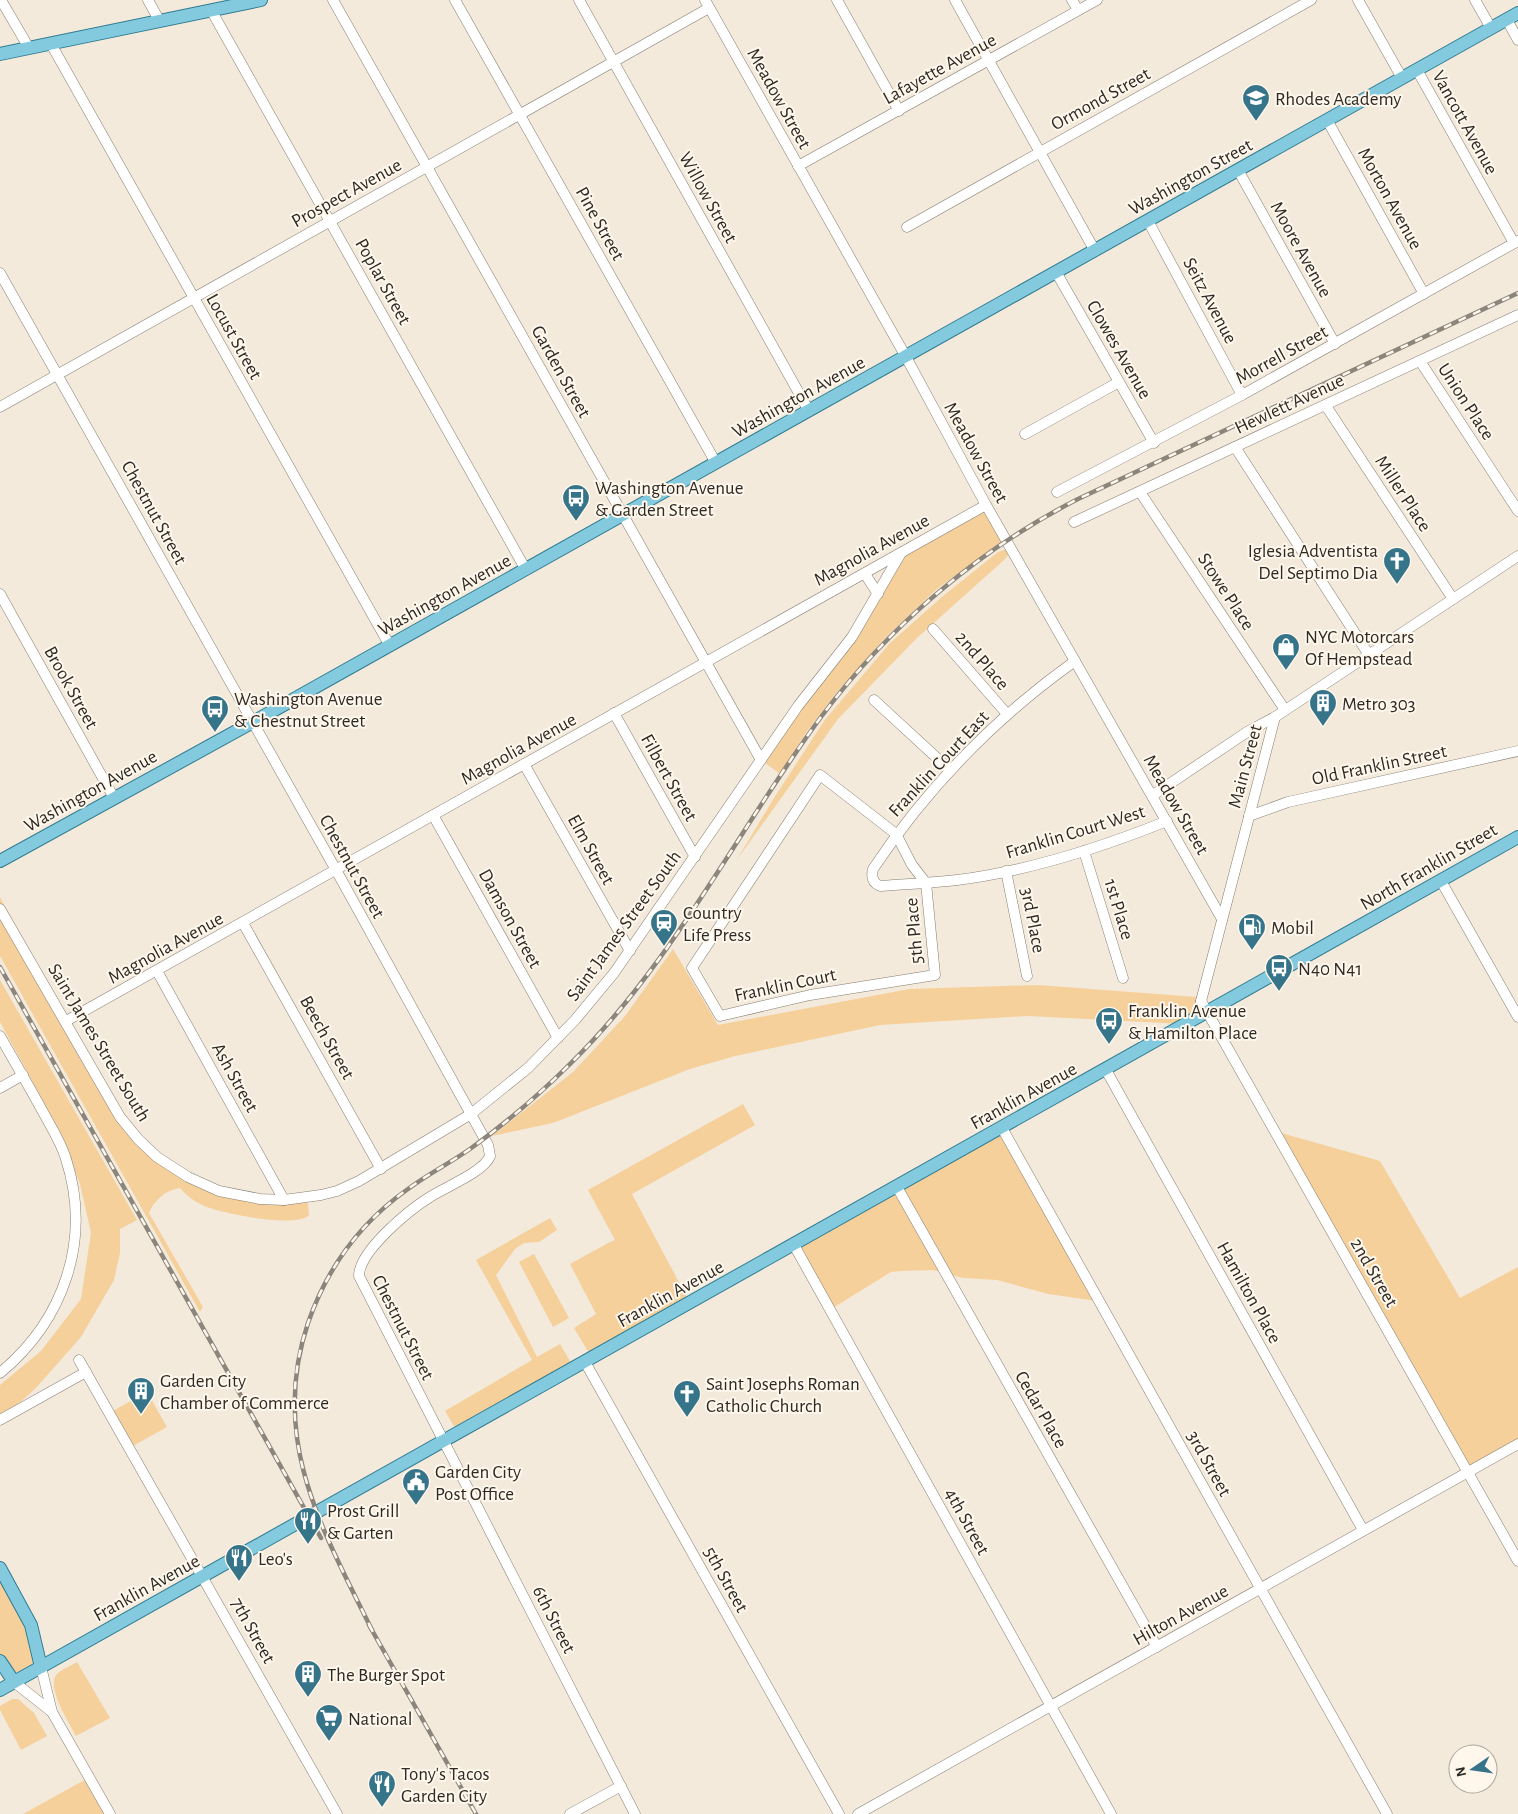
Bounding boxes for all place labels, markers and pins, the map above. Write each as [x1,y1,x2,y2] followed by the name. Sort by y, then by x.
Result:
[1241,83,1271,122] school or university icon: Rhodes Academy
[1275,90,1401,109] place label: Rhodes Academy
[595,479,744,520] place label: Washington Avenue & Garden Street
[561,483,591,522] bus stop icon: Washington Avenue & Garden Street
[1248,542,1378,583] place label: Iglesia Adventista Del Septimo Dia
[1382,546,1412,585] church icon: Iglesia Adventista Del Septimo Dia
[1305,628,1414,669] place label: NYC Motorcars Of Hempstead
[1271,632,1301,671] shop icon: NYC Motorcars Of Hempstead
[1308,688,1338,727] building icon: Metro 303
[234,690,383,731] place label: Washington Avenue & Chestnut Street
[200,694,230,733] bus stop icon: Washington Avenue & Chestnut Street
[1342,695,1416,714] place label: Metro 303
[683,904,751,945] place label: Country Life Press
[649,908,679,947] station icon: Country Life Press
[1237,912,1267,951] fuel station icon: Mobil
[1271,919,1314,938] place label: Mobil
[1264,953,1294,992] bus stop icon: N40 N41
[1298,960,1362,979] place label: N40 N41
[1128,1002,1257,1043] place label: Franklin Avenue & Hamilton Place
[1094,1006,1124,1045] bus stop icon: Franklin Avenue & Hamilton Place
[160,1372,329,1413] place label: Garden City Chamber of Commerce
[706,1375,860,1416] place label: Saint Josephs Roman Catholic Church
[126,1376,156,1415] building icon: Garden City Chamber of Commerce
[672,1379,702,1418] church icon: Saint Josephs Roman Catholic Church
[435,1463,521,1504] place label: Garden City Post Office
[401,1467,431,1506] public building icon: Garden City Post Office
[327,1502,399,1543] place label: Prost Grill & Garten
[293,1506,323,1545] restaurant icon: Prost Grill & Garten
[224,1543,254,1582] restaurant icon: Leo's
[258,1550,293,1569] place label: Leo's
[293,1659,323,1698] building icon: The Burger Spot
[327,1666,445,1685] place label: The Burger Spot
[314,1703,344,1742] supermarket icon: National
[348,1710,412,1729] place label: National
[401,1765,490,1806] place label: Tony's Tacos Garden City
[367,1769,397,1808] restaurant icon: Tony's Tacos Garden City

